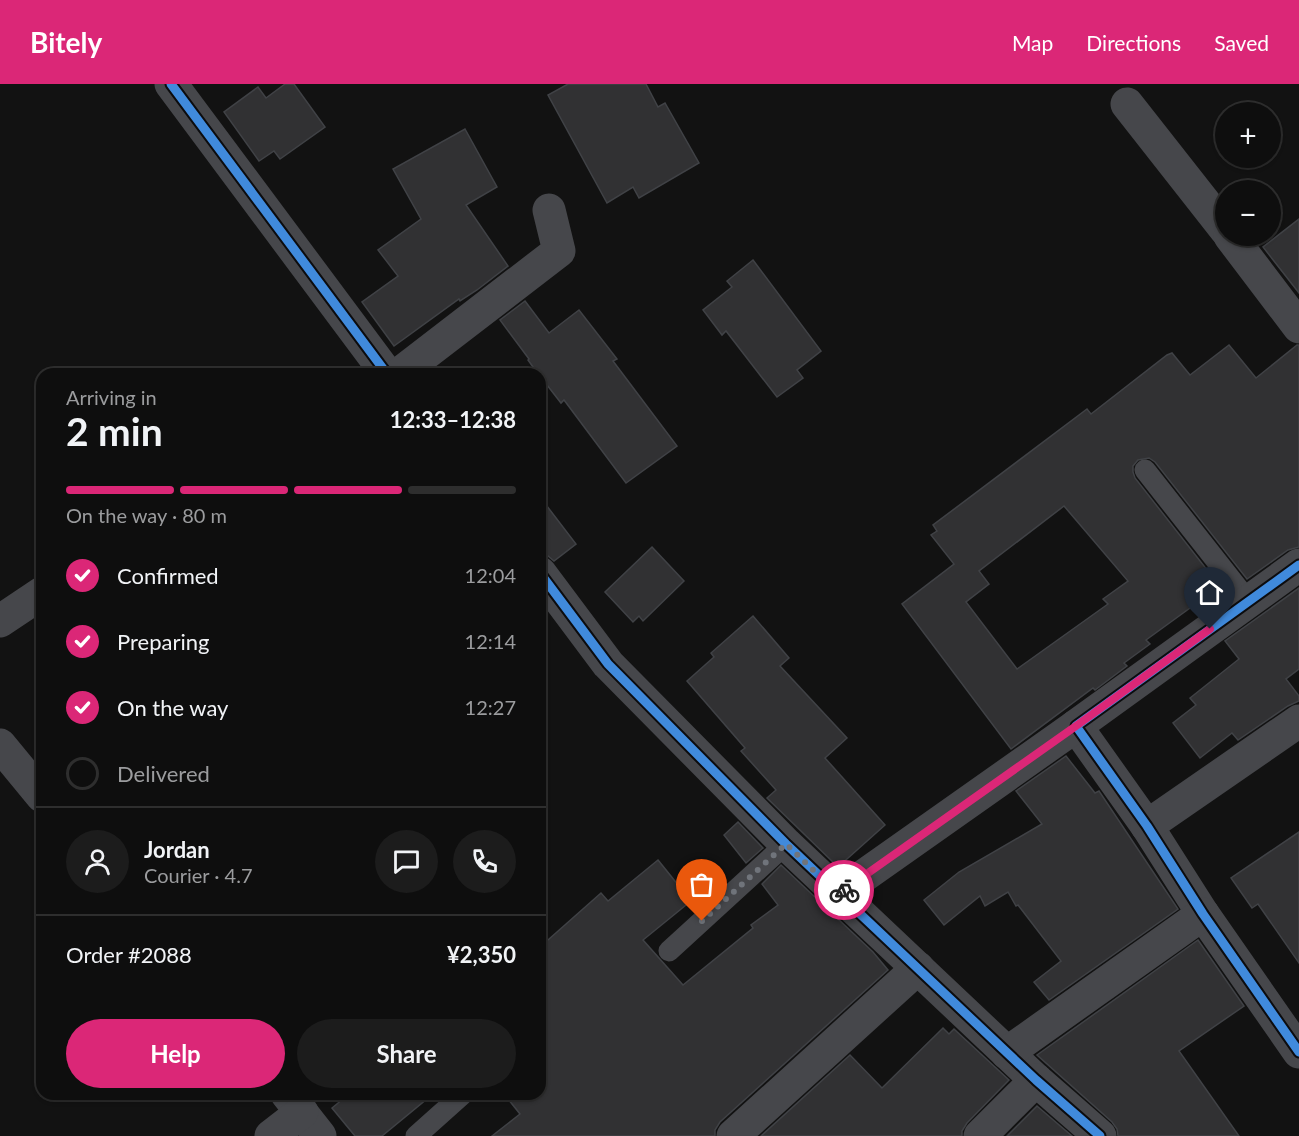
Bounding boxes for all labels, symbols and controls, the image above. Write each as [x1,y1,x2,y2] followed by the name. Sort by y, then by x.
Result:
[30,25,102,59] text: Bitely
[1012,30,1053,55] text: Map
[1086,30,1181,55] text: Directions
[1214,30,1269,55] text: Saved
[1215,102,1281,246] map controls
[1215,102,1281,168] button: +
[1215,180,1281,246] button: −
[66,385,157,409] text: Arriving in
[390,406,516,433] text: 12:33–12:38
[66,408,163,454] text: 2 min
[66,503,227,527] text: On the way · 80 m
[66,559,99,592] icon: check
[117,562,219,589] text: Confirmed
[465,563,516,587] text: 12:04
[1184,567,1235,629] pin
[1193,576,1226,609] icon: home
[66,625,99,658] icon: check
[117,628,209,655] text: Preparing
[465,629,516,653] text: 12:14
[66,691,99,724] icon: check
[117,694,228,721] text: On the way
[465,695,516,719] text: 12:27
[117,760,210,787] text: Delivered
[66,830,129,893] button: person
[375,830,438,893] button: chat
[453,830,516,893] button: phone
[144,836,210,863] text: Jordan
[676,859,727,921] pin
[814,860,874,920] courier
[144,863,253,887] text: Courier · 4.7
[685,868,718,901] icon: bag
[828,874,861,907] icon: bike
[66,941,192,968] text: Order #2088
[447,941,516,968] text: ¥2,350
[66,1019,285,1088] button: Help
[297,1019,516,1088] button: Share

